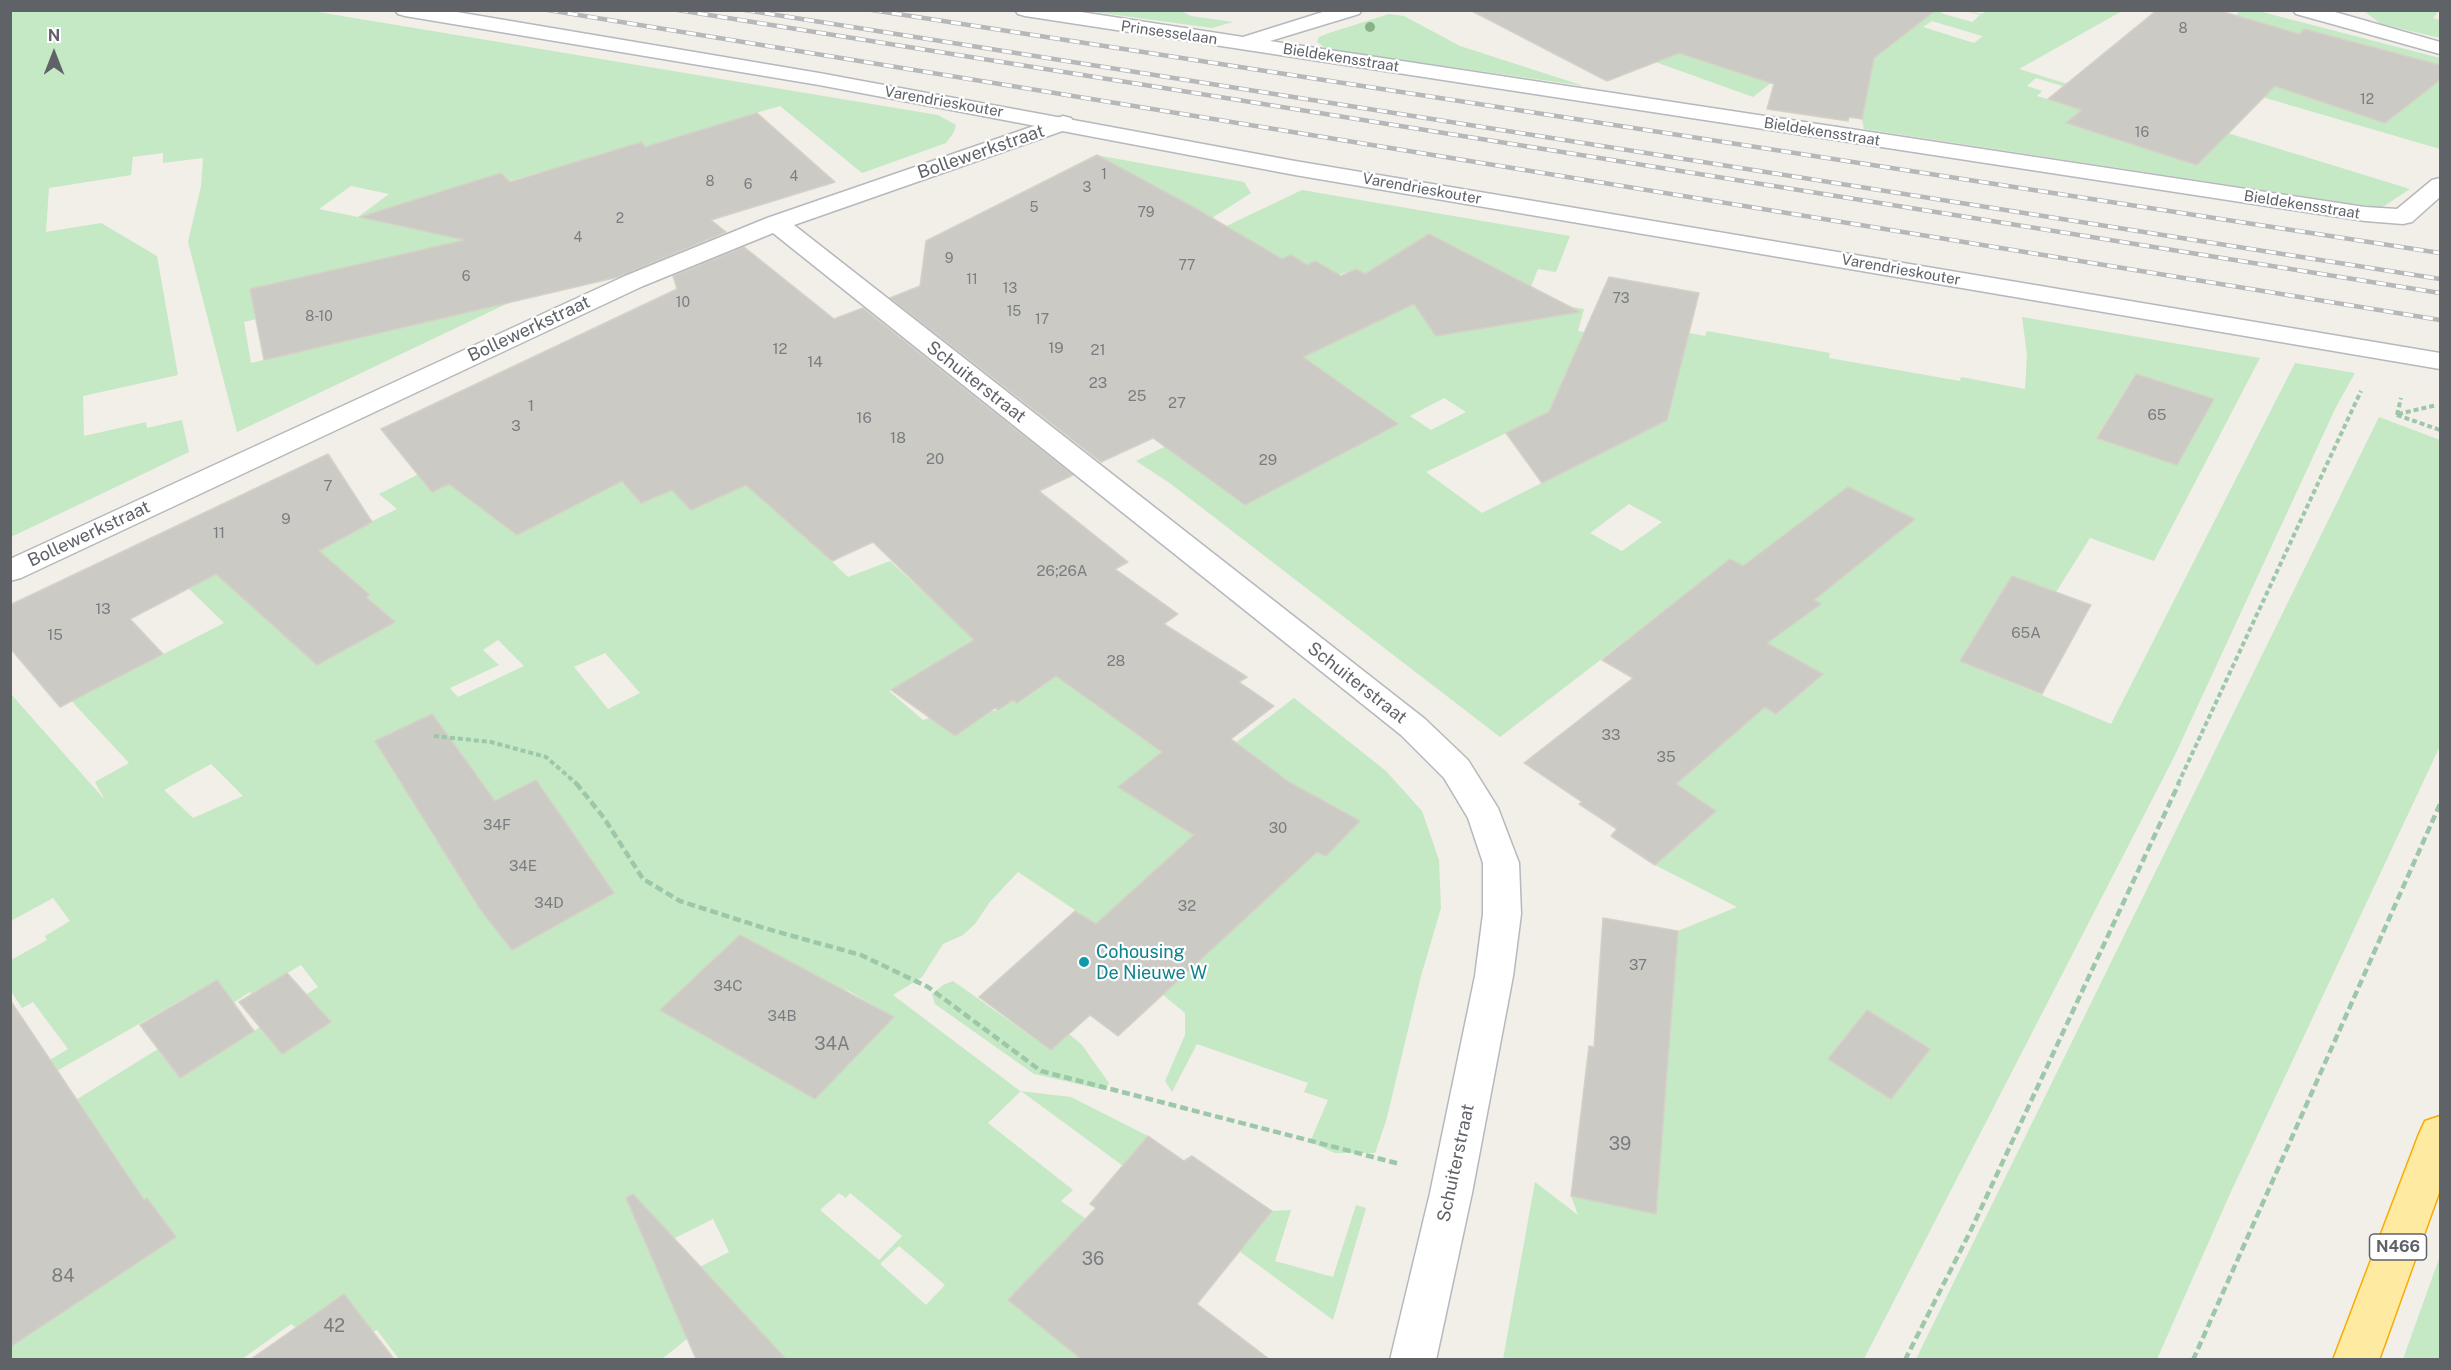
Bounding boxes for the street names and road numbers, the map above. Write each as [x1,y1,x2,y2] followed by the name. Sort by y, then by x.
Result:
[1120,17,1218,49] street label: Prinsesselaan
[1282,40,1400,76] street label: Bieldekensstraat
[883,83,1005,121] street label: Varendrieskouter
[1763,114,1881,150] street label: Bieldekensstraat
[915,120,1047,184] street label: Bollewerkstraat
[1361,170,1483,208] street label: Varendrieskouter
[2243,187,2361,223] street label: Bieldekensstraat
[1840,251,1962,289] street label: Varendrieskouter
[464,291,594,367] street label: Bollewerkstraat
[922,336,1030,428] street label: Schuiterstraat
[24,496,154,572] street label: Bollewerkstraat
[1303,637,1411,729] street label: Schuiterstraat
[1433,1102,1479,1224] street label: Schuiterstraat
[2370,1234,2426,1260] road number: N466

